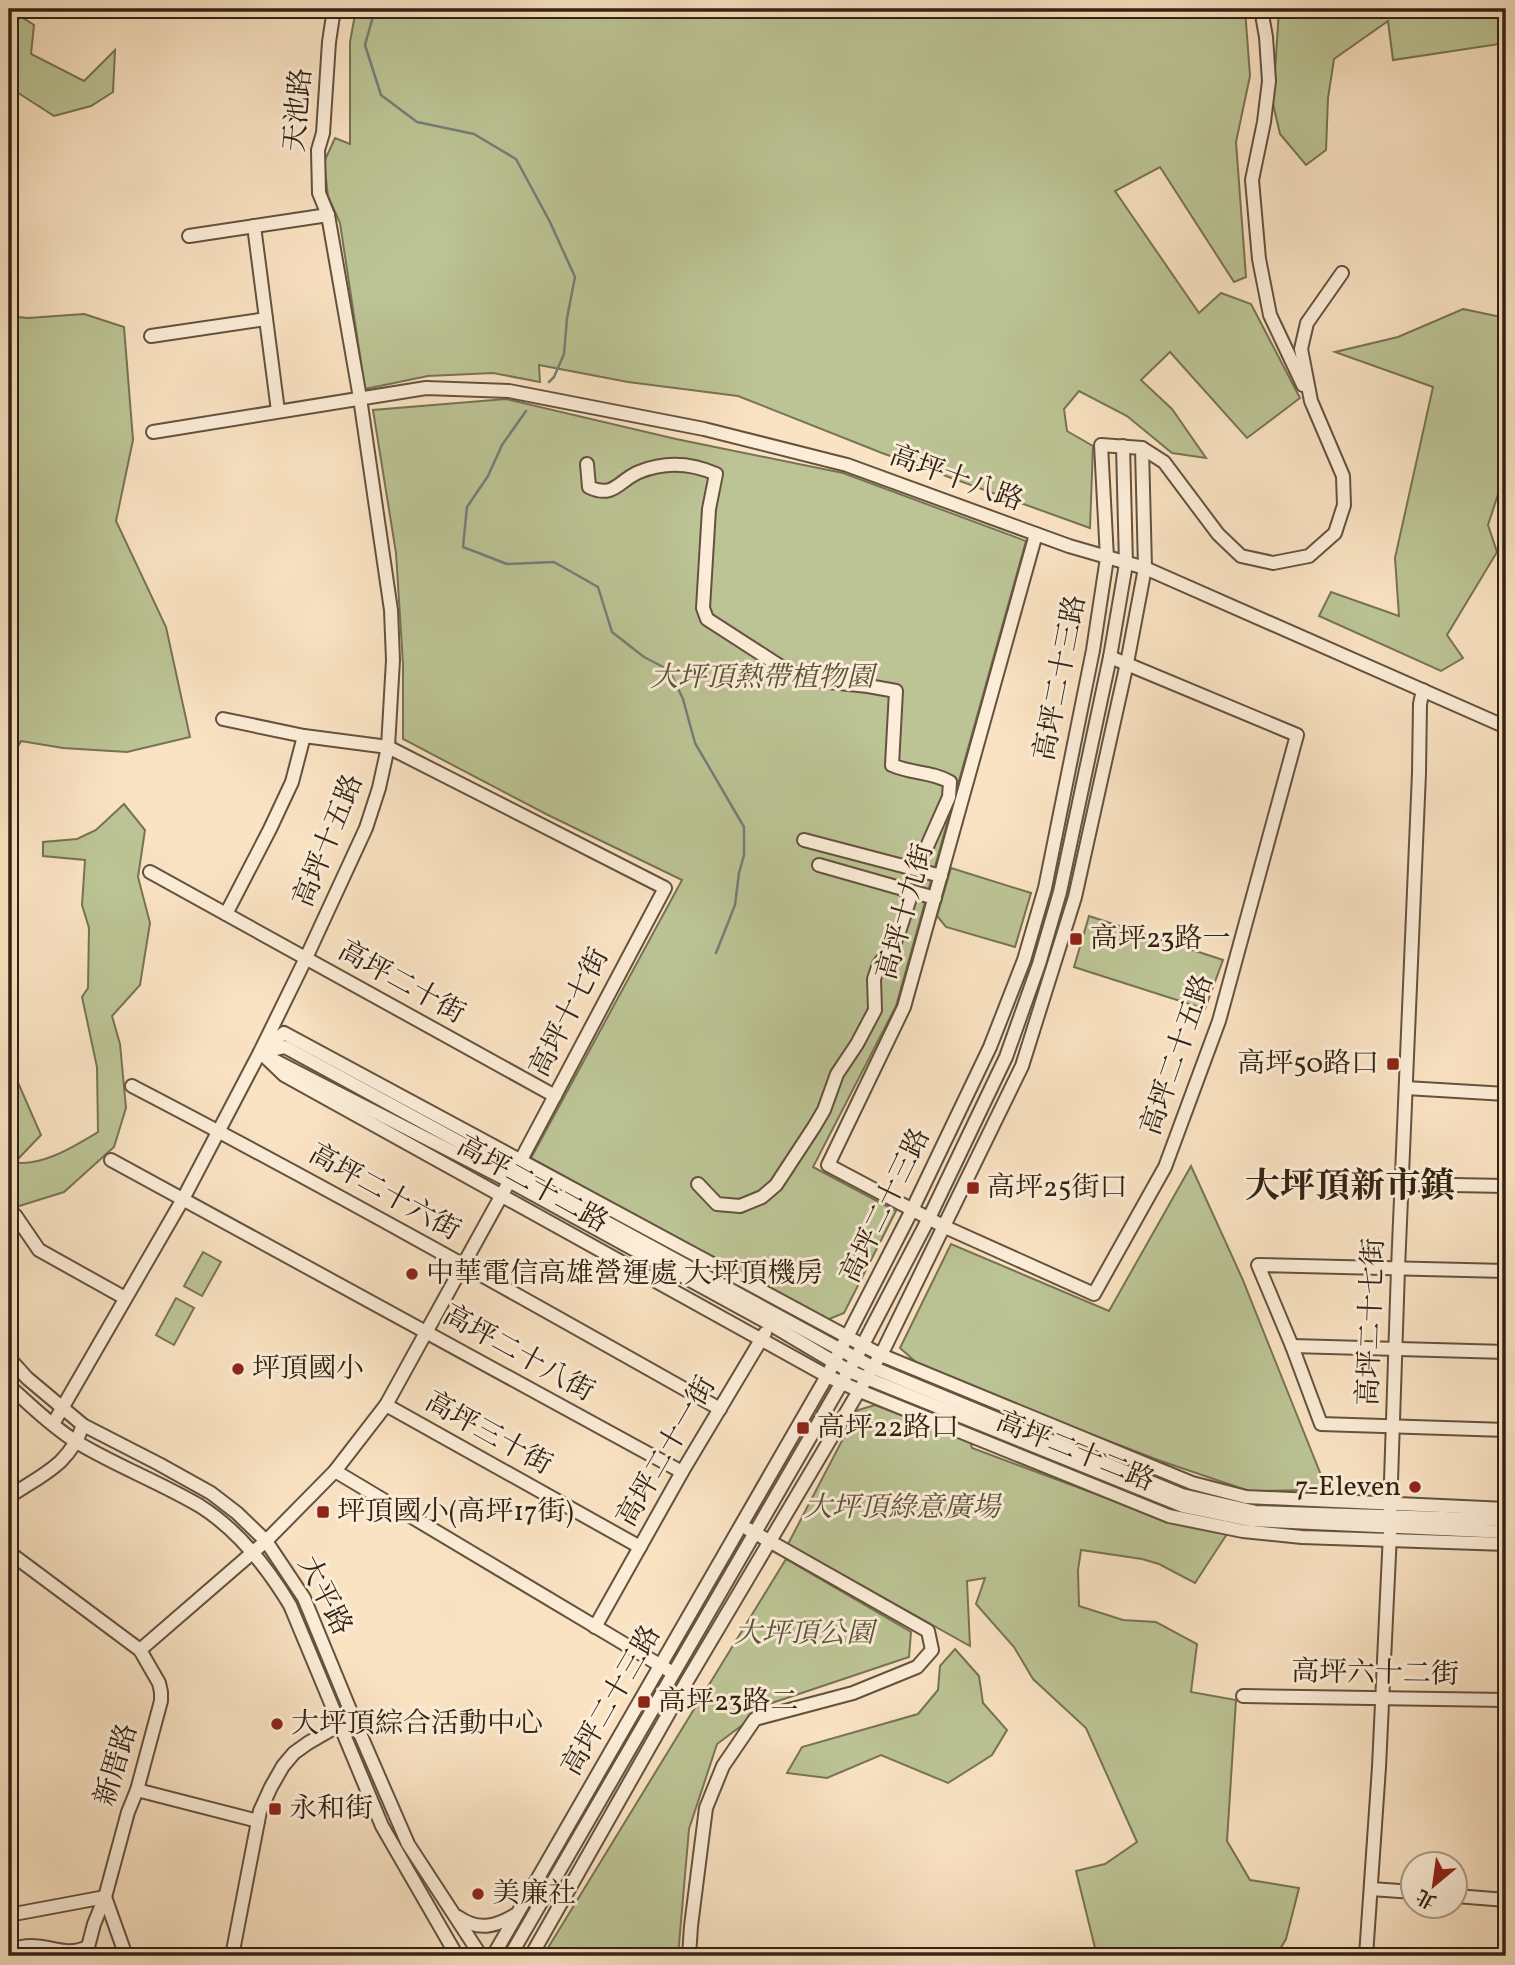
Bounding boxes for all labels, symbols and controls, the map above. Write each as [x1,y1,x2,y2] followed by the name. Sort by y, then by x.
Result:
[276,66,322,154] street label: 天池路
[884,437,1028,521] street label: 高坪十八路
[1026,592,1096,764] street label: 高坪二十三路
[650,659,878,698] park label: 大坪頂熱帶植物園
[285,769,373,913] street label: 高坪十五路
[868,839,944,985] street label: 高坪十九街
[1090,920,1231,959] place label: 高坪23路一
[1068,931,1084,947] marker: 高坪23路一
[330,932,472,1034] street label: 高坪二十街
[521,942,619,1084] street label: 高坪十七街
[1132,969,1224,1141] street label: 高坪二十五路
[1237,1045,1379,1084] place label: 高坪50路口
[1385,1056,1401,1072] marker: 高坪50路口
[832,1122,940,1290] street label: 高坪二十三路
[449,1127,615,1243] street label: 高坪二十二路
[301,1135,467,1251] street label: 高坪二十六街
[1245,1164,1455,1212] district label: 大坪頂新市鎮
[987,1169,1128,1208] place label: 高坪25街口
[965,1180,981,1196] marker: 高坪25街口
[1350,1237,1394,1407] street label: 高坪二十七街
[426,1255,824,1294] place label: 中華電信高雄營運處 大坪頂機房
[404,1266,420,1282] marker: 中華電信高雄營運處 大坪頂機房
[435,1296,601,1412] street label: 高坪二十八街
[252,1350,364,1389] place label: 坪頂國小
[230,1361,246,1377] marker: 坪頂國小
[608,1369,726,1535] street label: 高坪二十一街
[417,1383,559,1485] street label: 高坪三十街
[990,1402,1160,1502] street label: 高坪二十二路
[817,1409,959,1448] place label: 高坪22路口
[795,1420,811,1436] marker: 高坪22路口
[1295,1468,1401,1507] place label: 7-Eleven
[1407,1479,1423,1495] marker: 7-Eleven
[804,1489,1003,1528] park label: 大坪頂綠意廣場
[337,1493,574,1532] place label: 坪頂國小(高坪17街)
[315,1504,331,1520] marker: 坪頂國小(高坪17街)
[288,1550,360,1642] street label: 大平路
[734,1615,878,1654] park label: 大坪頂公園
[553,1618,671,1784] street label: 高坪二十三路
[1291,1653,1459,1695] street label: 高坪六十二街
[658,1683,799,1722] place label: 高坪23路二
[636,1694,652,1710] marker: 高坪23路二
[291,1705,543,1744] place label: 大坪頂綜合活動中心
[269,1716,285,1732] marker: 大坪頂綜合活動中心
[86,1719,148,1811] street label: 新厝路
[289,1790,373,1829] place label: 永和街
[267,1801,283,1817] marker: 永和街
[1400,1850,1470,1920] north arrow
[492,1875,576,1914] place label: 美廉社
[1412,1882,1441,1914] text: 北
[470,1886,486,1902] marker: 美廉社

